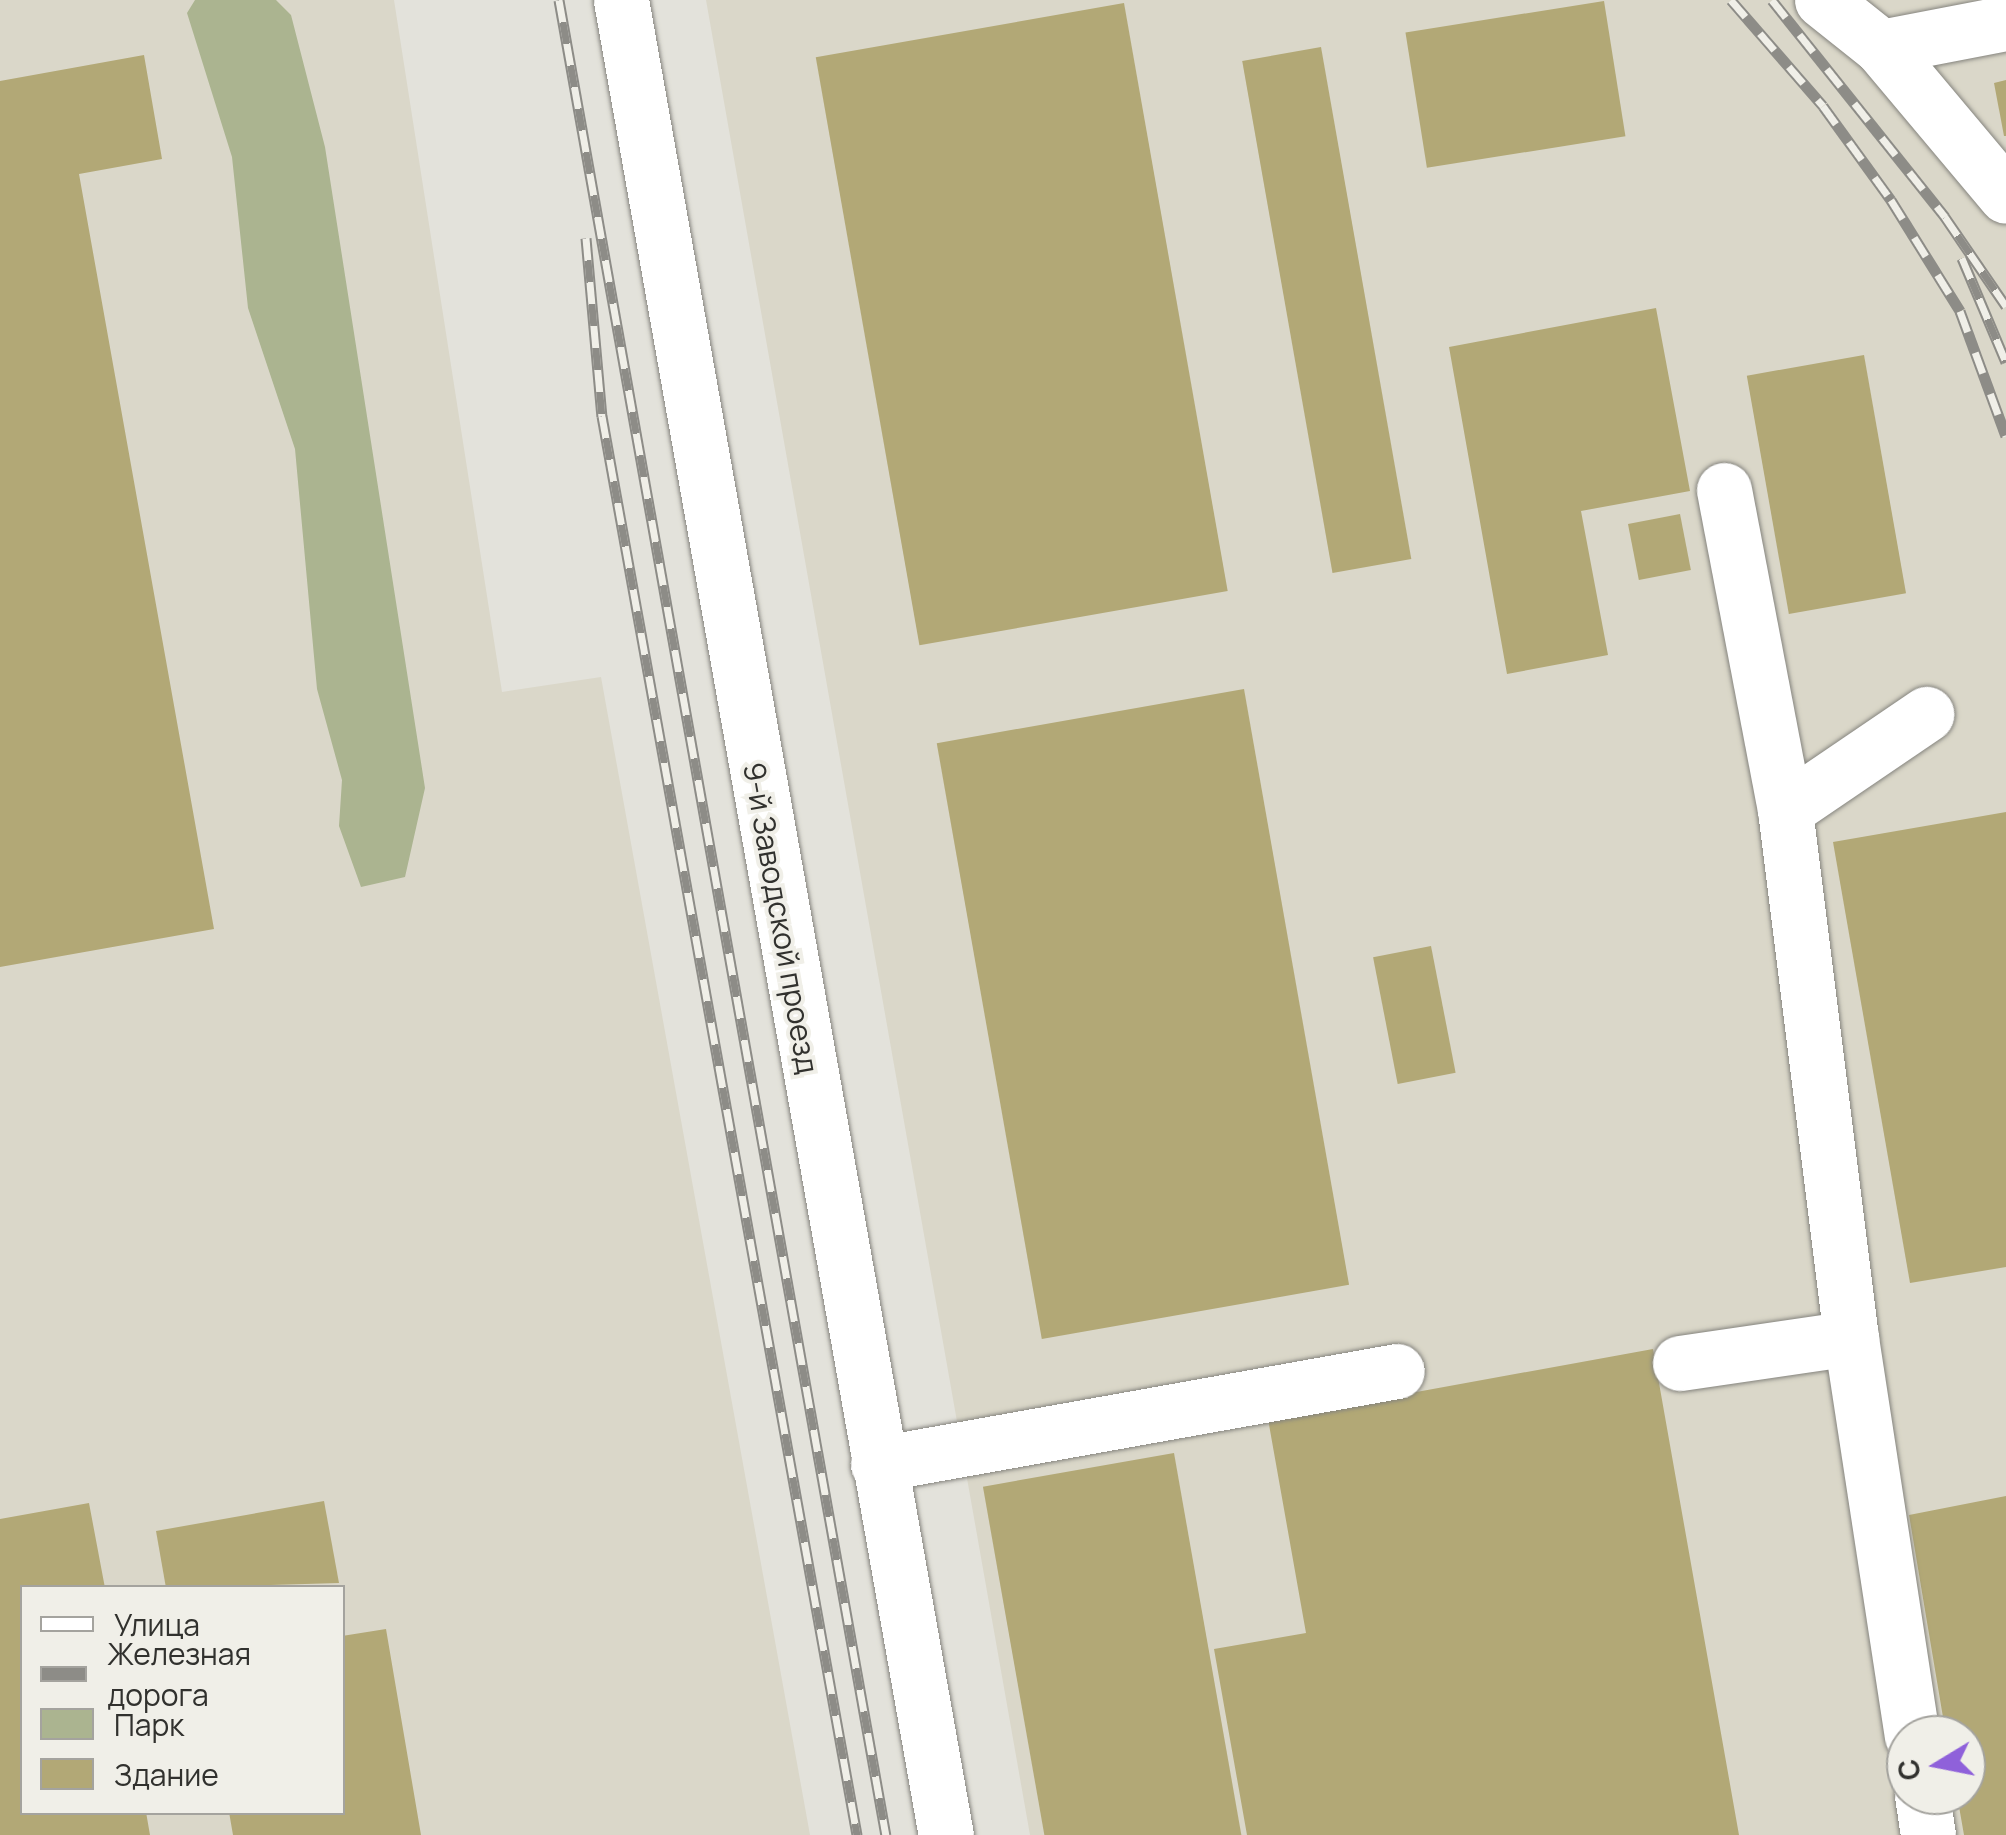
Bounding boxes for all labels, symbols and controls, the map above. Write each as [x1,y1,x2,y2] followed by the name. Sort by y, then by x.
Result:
[736,760,826,1076] street label: 9-й Заводской проезд
[20,1585,345,1815] legend
[114,1604,200,1645] text: Улица
[107,1633,251,1715] text: Железная дорога
[114,1704,184,1745] text: Парк
[1886,1715,1986,1815] north arrow
[114,1754,219,1795] text: Здание
[1888,1756,1929,1783] text: С

